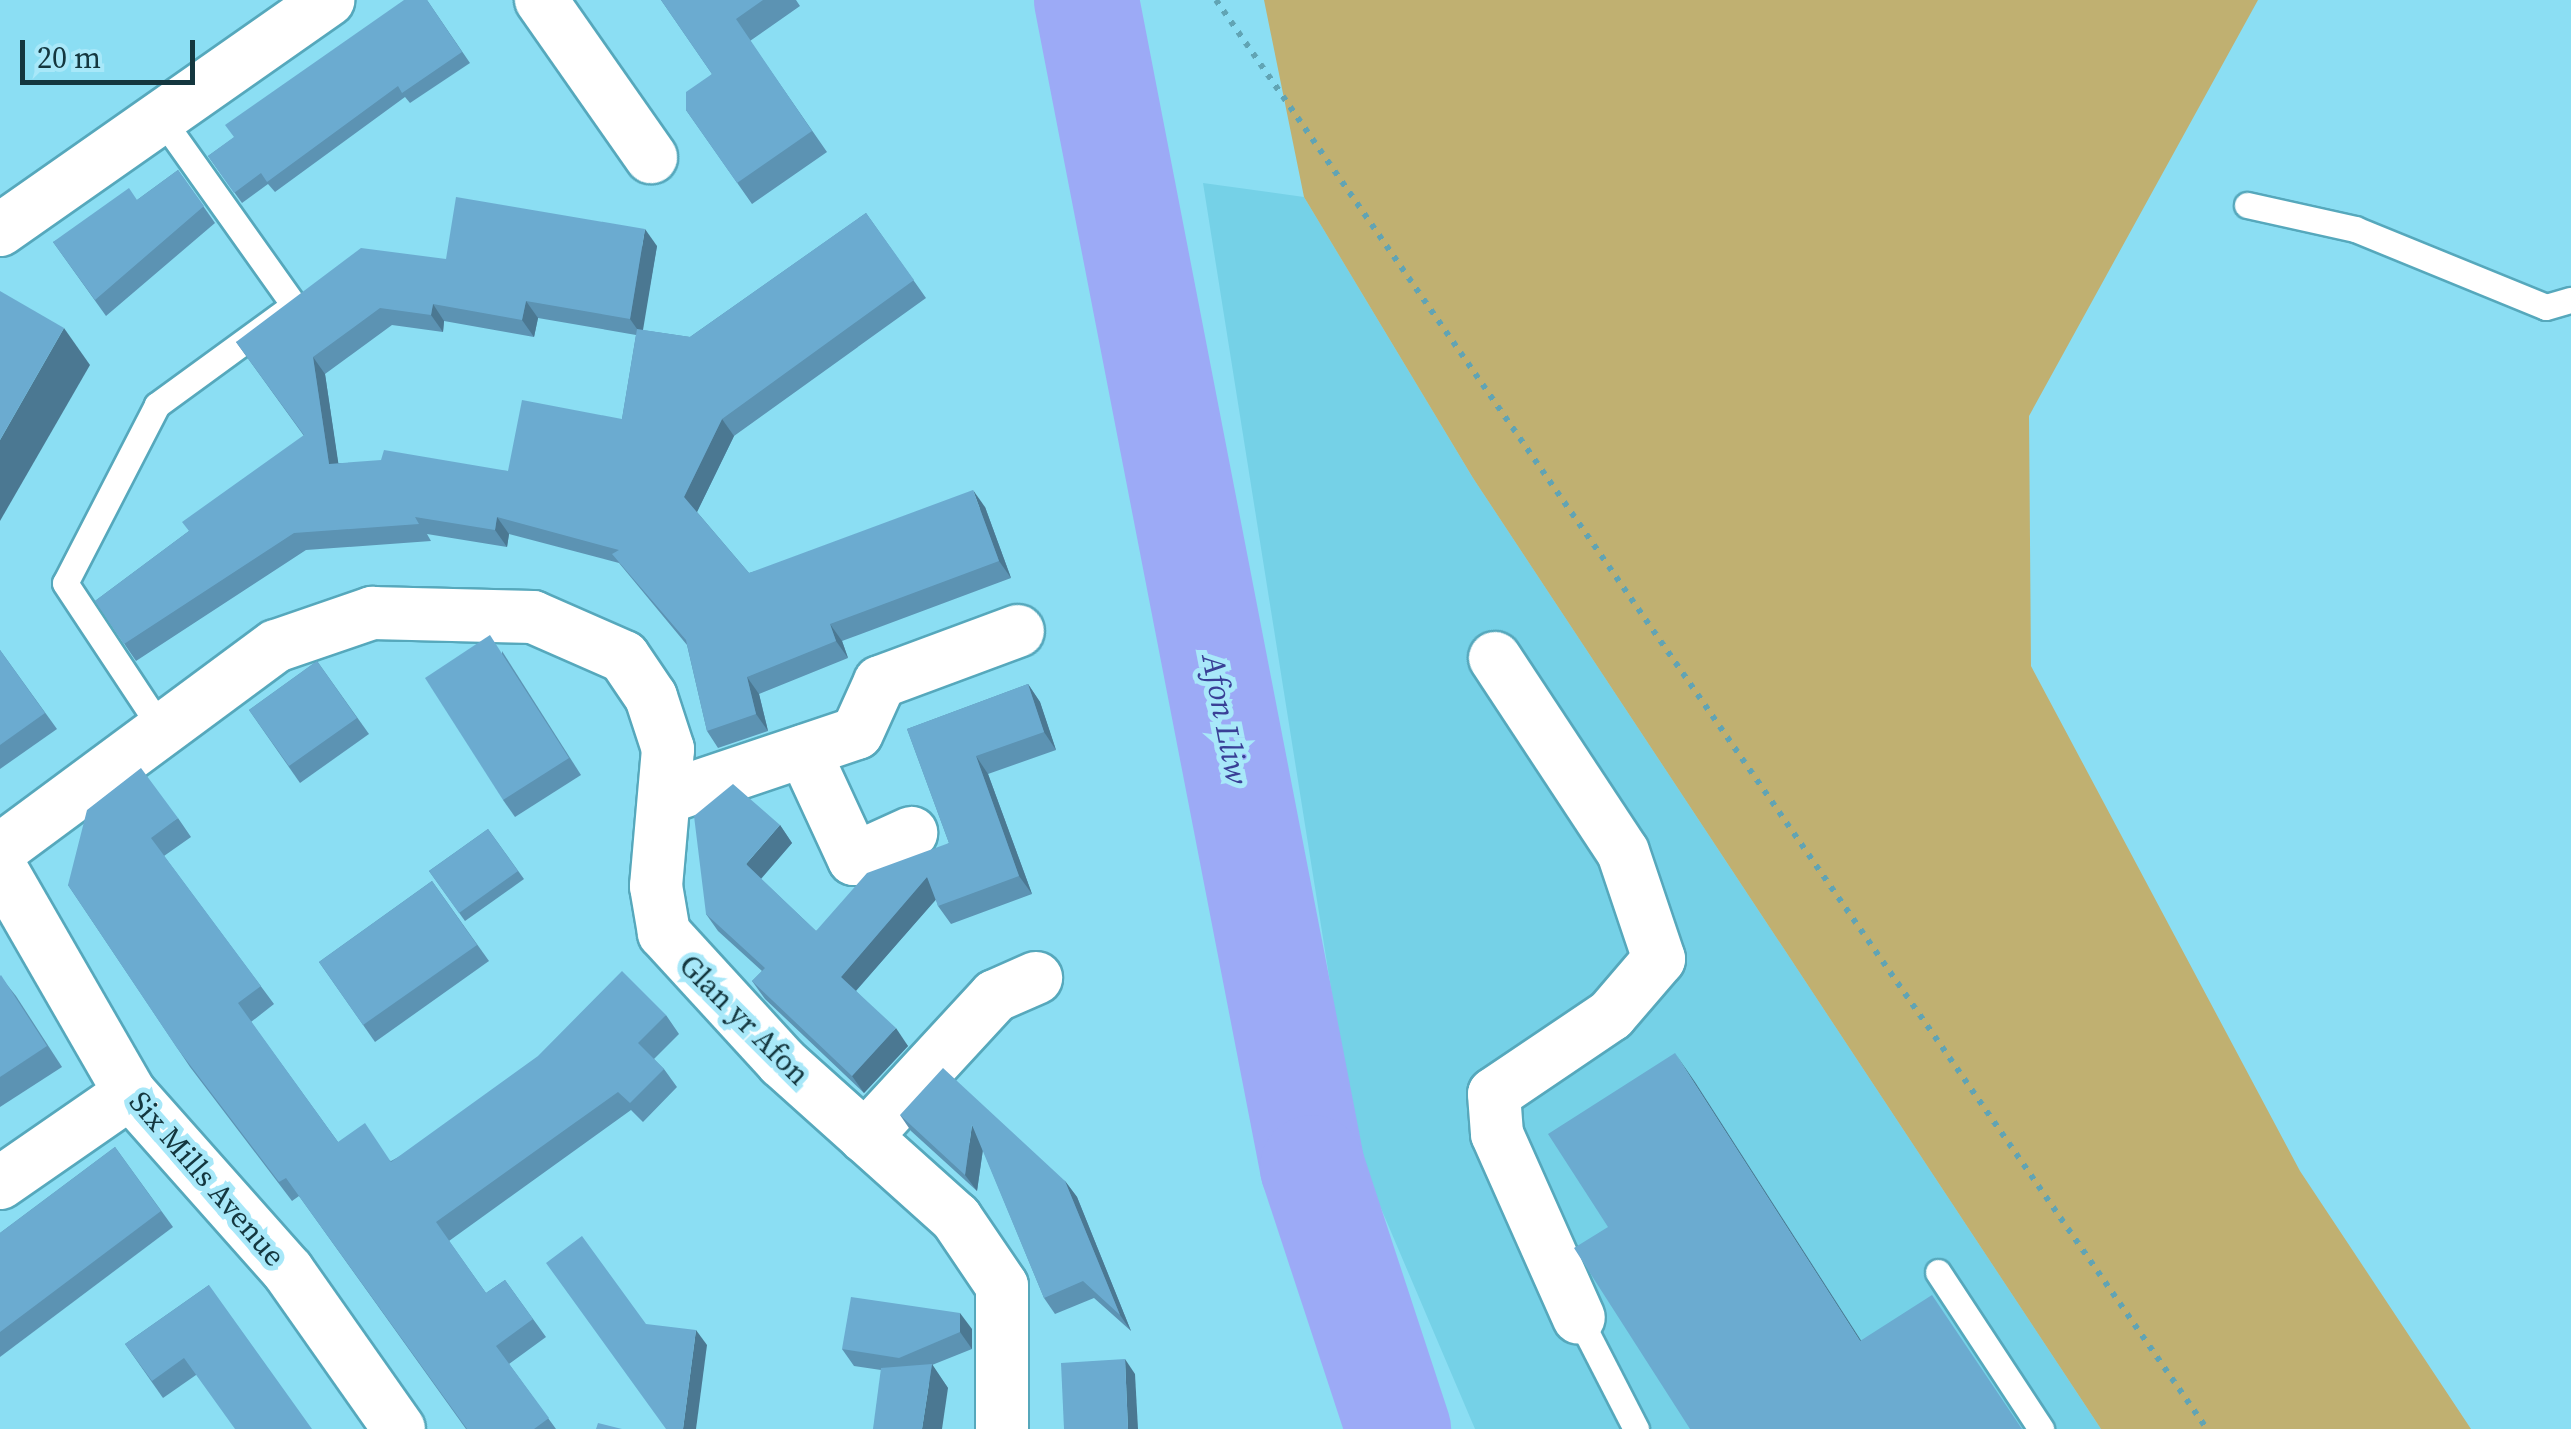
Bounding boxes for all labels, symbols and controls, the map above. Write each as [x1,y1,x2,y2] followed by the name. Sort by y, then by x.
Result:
[25,20,200,82] scale bar
[37,37,101,78] text: 20 m
[1194,651,1256,787] water label: Afon Lliw
[671,947,817,1093] street label: Glan yr Afon
[121,1084,293,1274] street label: Six Mills Avenue

